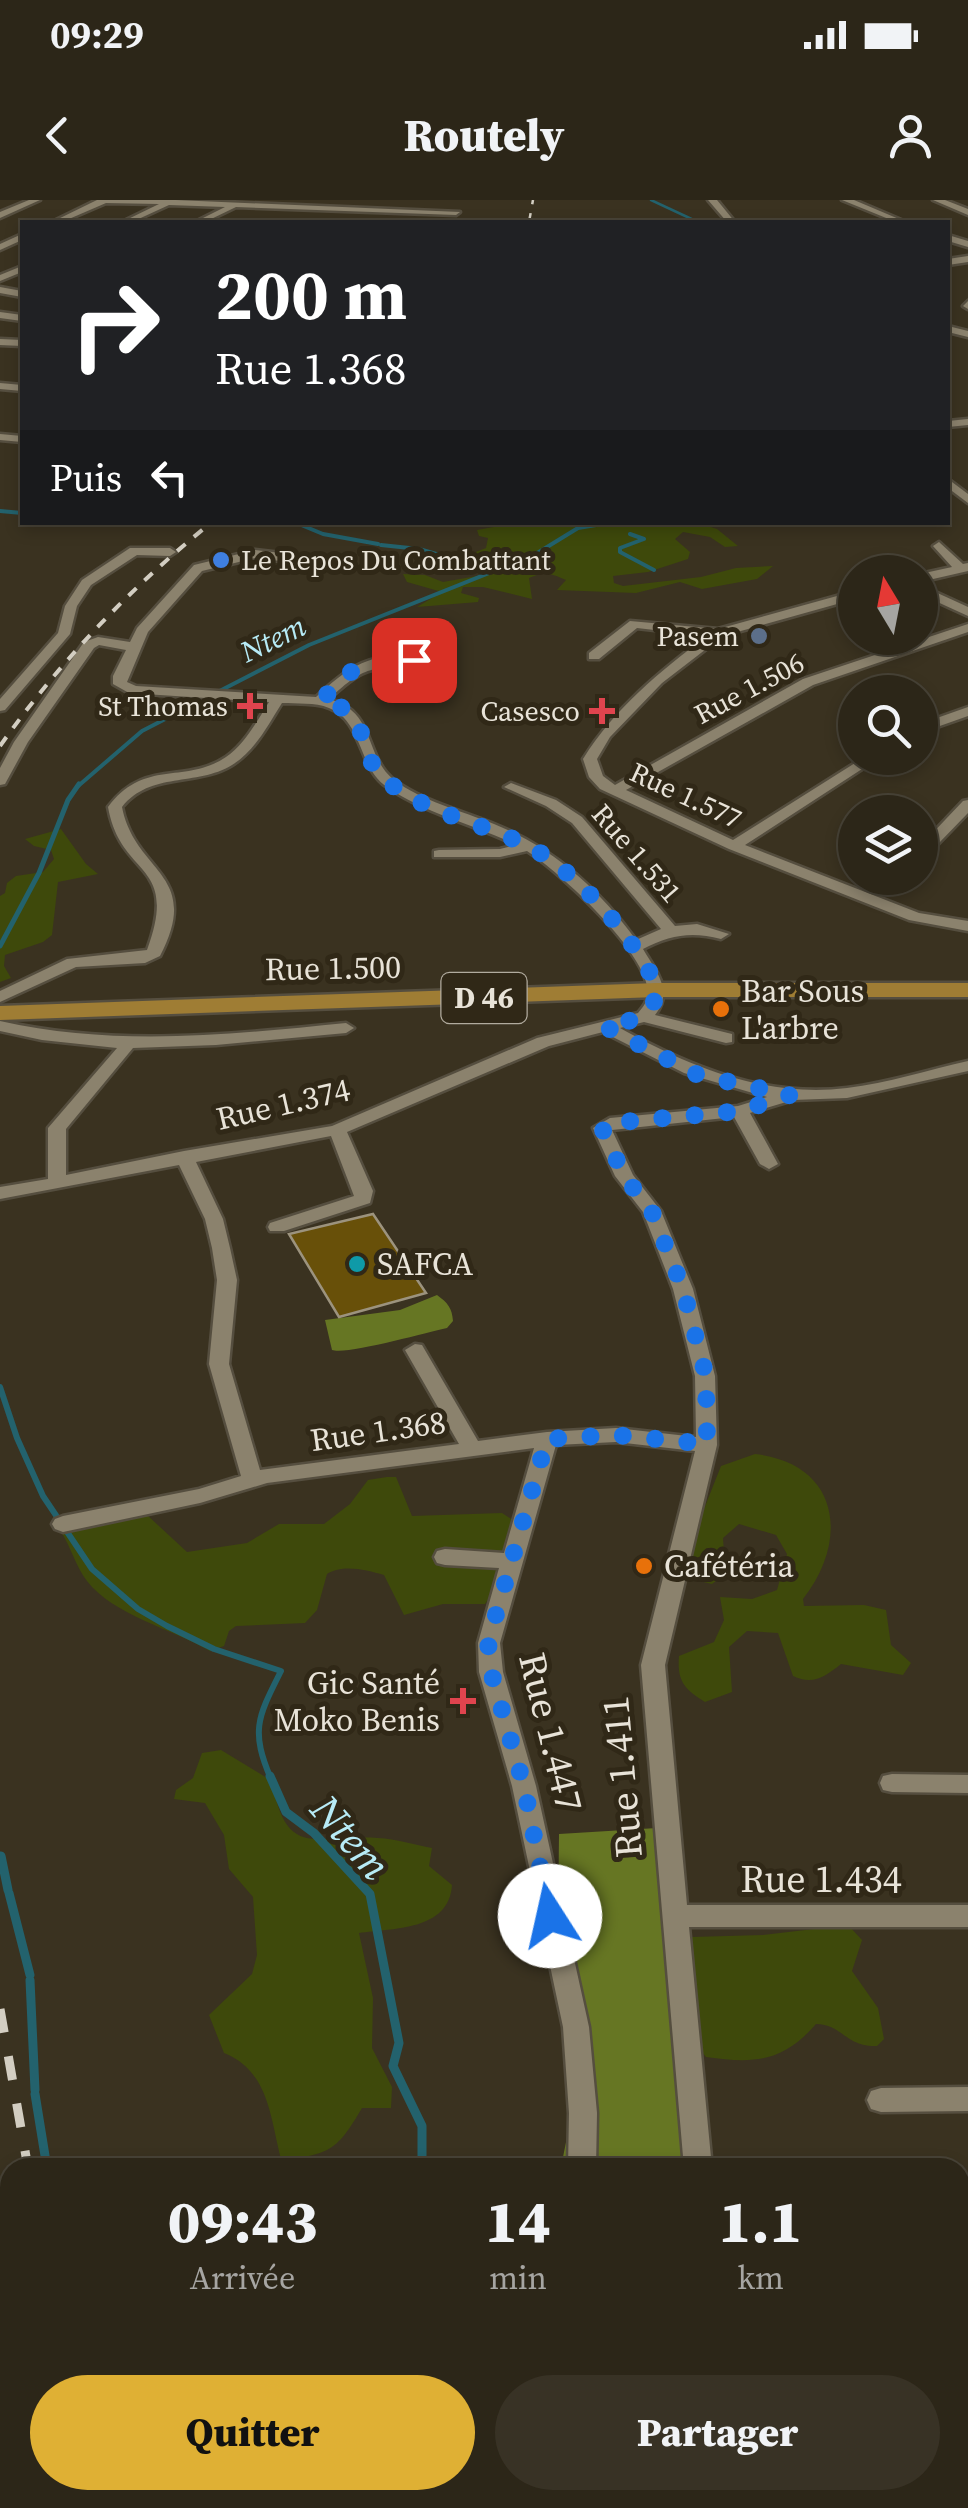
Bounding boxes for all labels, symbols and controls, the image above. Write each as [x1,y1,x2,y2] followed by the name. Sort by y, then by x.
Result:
[50,9,144,61] text: 09:29
[404,104,564,166] text: Routely
[30,108,85,163] icon: back
[883,108,938,163] icon: person
[215,246,407,342] text: 200 m
[50,260,180,390] icon: right
[215,337,407,399] text: Rue 1.368
[142,450,197,505] icon: left
[50,452,122,504] text: Puis
[241,541,552,579] place label: Le Repos Du Combattant
[210,549,232,571] marker: Le Repos Du Combattant
[838,555,938,655] north arrow
[838,555,938,895] map controls
[232,605,313,672] water label: Ntem
[657,617,739,655] place label: Pasem
[372,618,457,703] pin
[748,625,770,647] marker: Pasem
[387,633,442,688] icon: arrive
[687,643,811,733] street label: Rue 1.506
[838,675,938,775] button: search
[98,687,228,725] place label: St Thomas
[480,692,580,730] place label: Casesco
[237,693,263,719] marker: St Thomas
[589,698,615,724] marker: Casesco
[624,753,748,837] street label: Rue 1.577
[838,795,938,895] button: layers
[584,796,690,910] street label: Rue 1.531
[265,945,401,991] street label: Rue 1.500
[741,969,864,1050] place label: Bar Sous L'arbre
[442,973,526,1023] road number: D 46
[710,998,732,1020] marker: Bar Sous L'arbre
[212,1067,354,1141] street label: Rue 1.374
[377,1242,473,1286] place label: SAFCA
[346,1253,368,1275] marker: SAFCA
[307,1400,449,1462] street label: Rue 1.368
[664,1544,794,1588] place label: Cafétéria
[633,1555,655,1577] marker: Cafétéria
[506,1647,596,1817] street label: Rue 1.447
[273,1661,440,1742] place label: Gic Santé Moko Benis
[450,1688,476,1714] marker: Gic Santé Moko Benis
[589,1694,655,1860] street label: Rue 1.411
[297,1781,404,1892] water label: Ntem
[740,1853,902,1905] street label: Rue 1.434
[498,1864,602,1968] position arrow
[167,2180,318,2262] text: 09:43
[485,2180,551,2262] text: 14
[719,2180,803,2262] text: 1.1
[190,2256,295,2300] text: Arrivée
[489,2256,547,2300] text: min
[737,2256,784,2300] text: km
[30,2375,475,2490] button: Quitter
[495,2375,940,2490] button: Partager

